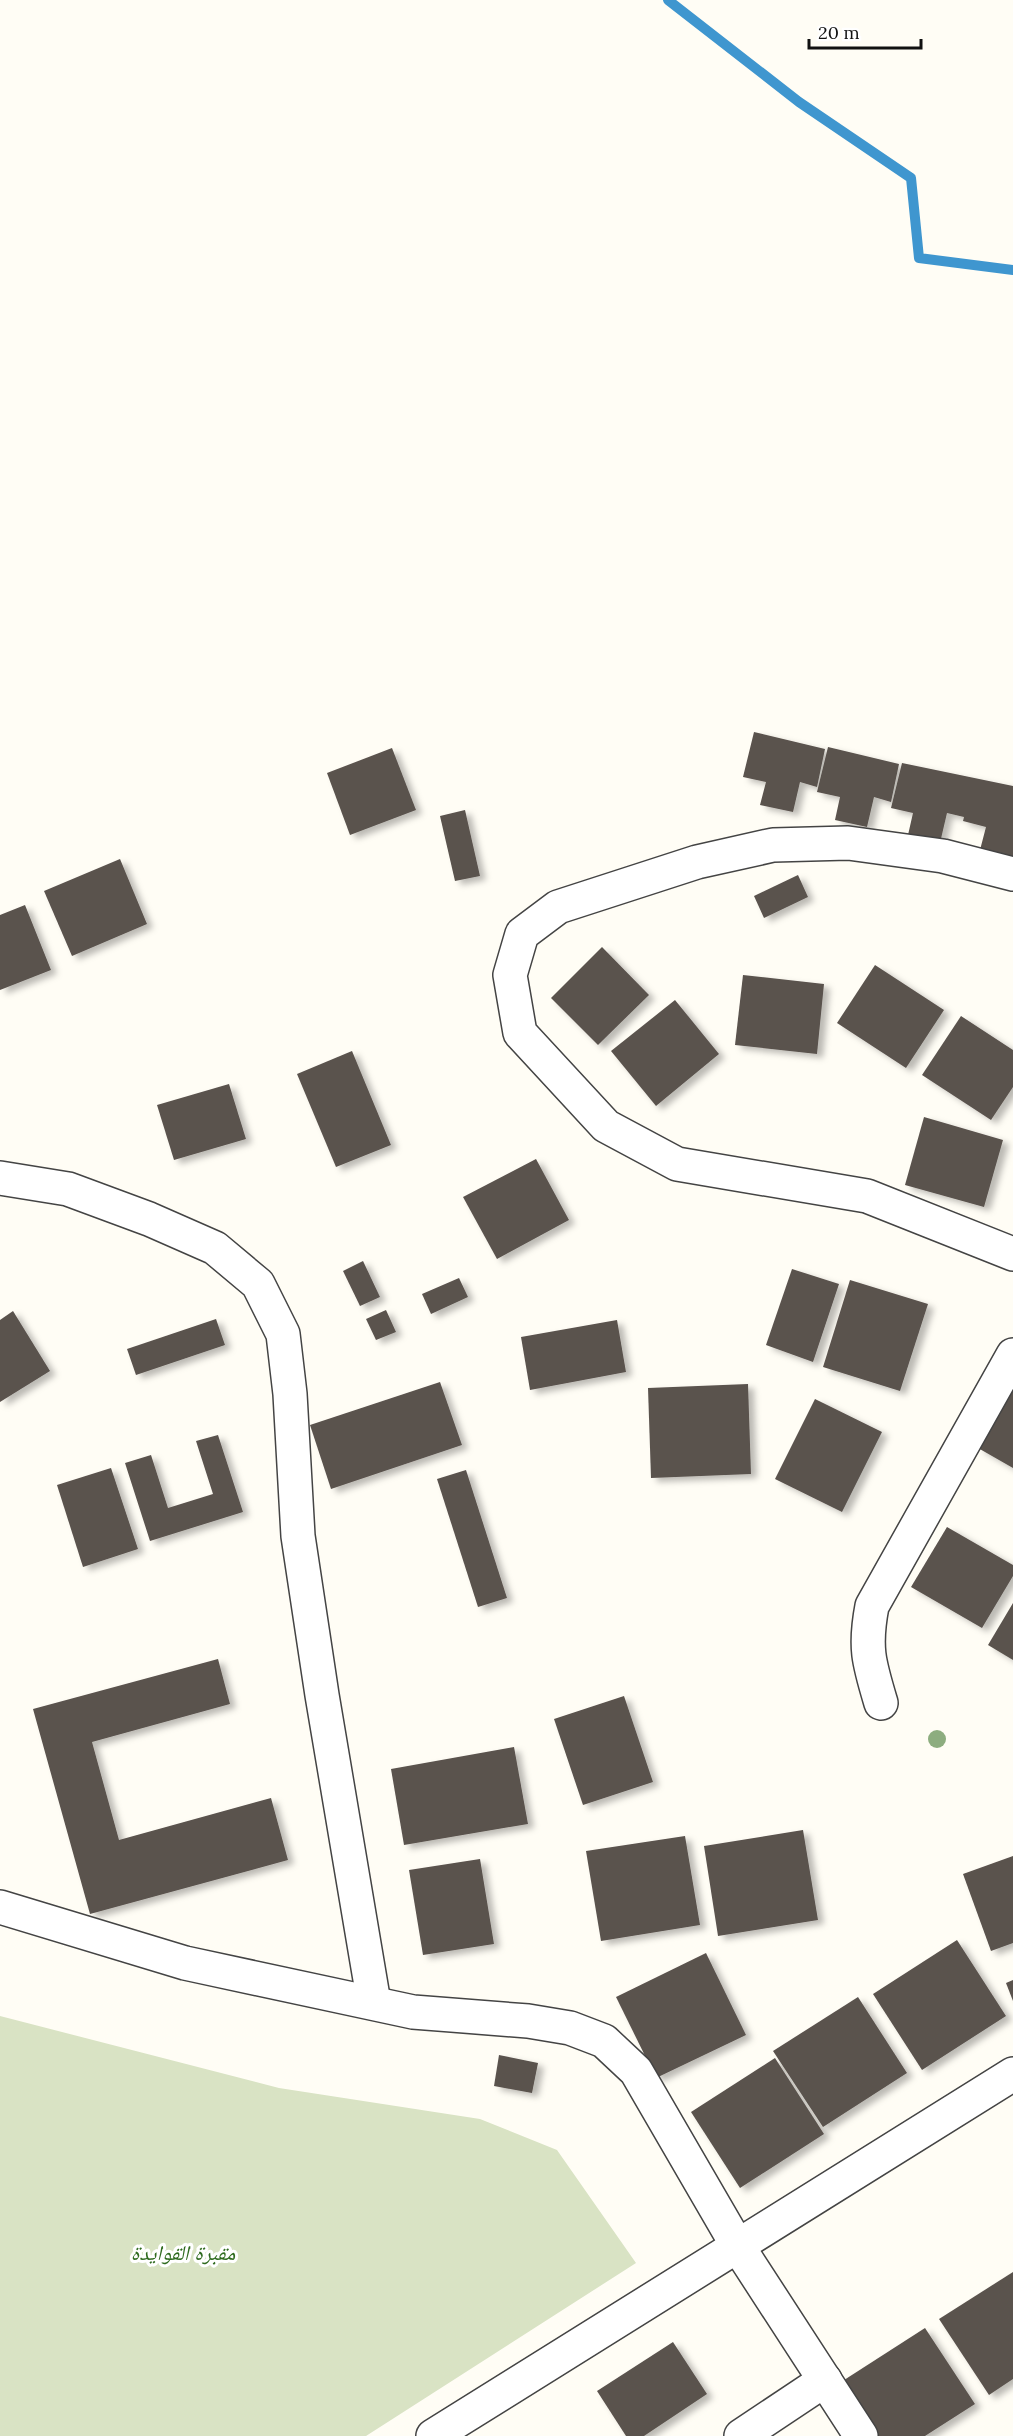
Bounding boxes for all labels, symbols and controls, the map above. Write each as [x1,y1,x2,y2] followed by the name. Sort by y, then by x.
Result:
[809,12,922,50] scale bar
[818,21,860,44] text: 20 m
[131,2239,236,2266] park label: مقبرة القوايدة

